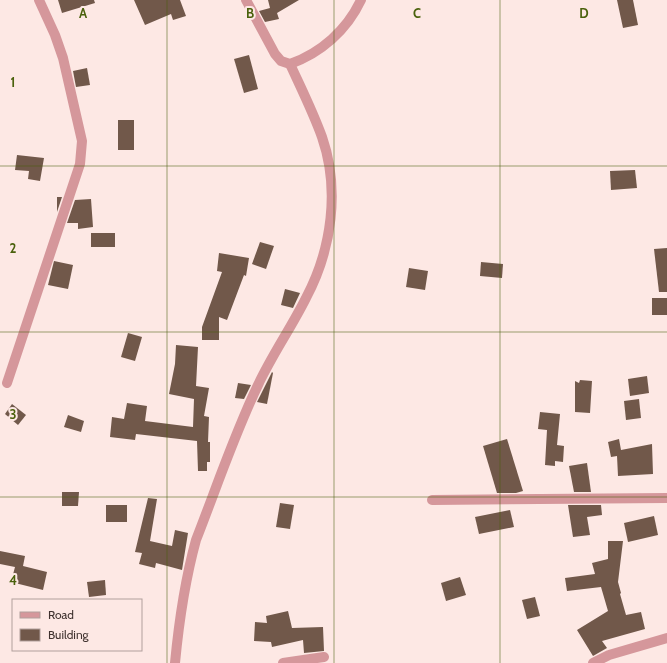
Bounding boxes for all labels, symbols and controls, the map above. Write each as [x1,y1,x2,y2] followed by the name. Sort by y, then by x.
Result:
[79,5,88,21] text: A
[246,5,254,21] text: B
[413,5,421,21] text: C
[579,5,589,21] text: D
[11,74,15,90] text: 1
[10,240,17,256] text: 2
[9,406,17,422] text: 3
[9,572,17,588] text: 4
[12,599,142,651] legend
[48,607,74,622] text: Road
[48,627,90,642] text: Building

